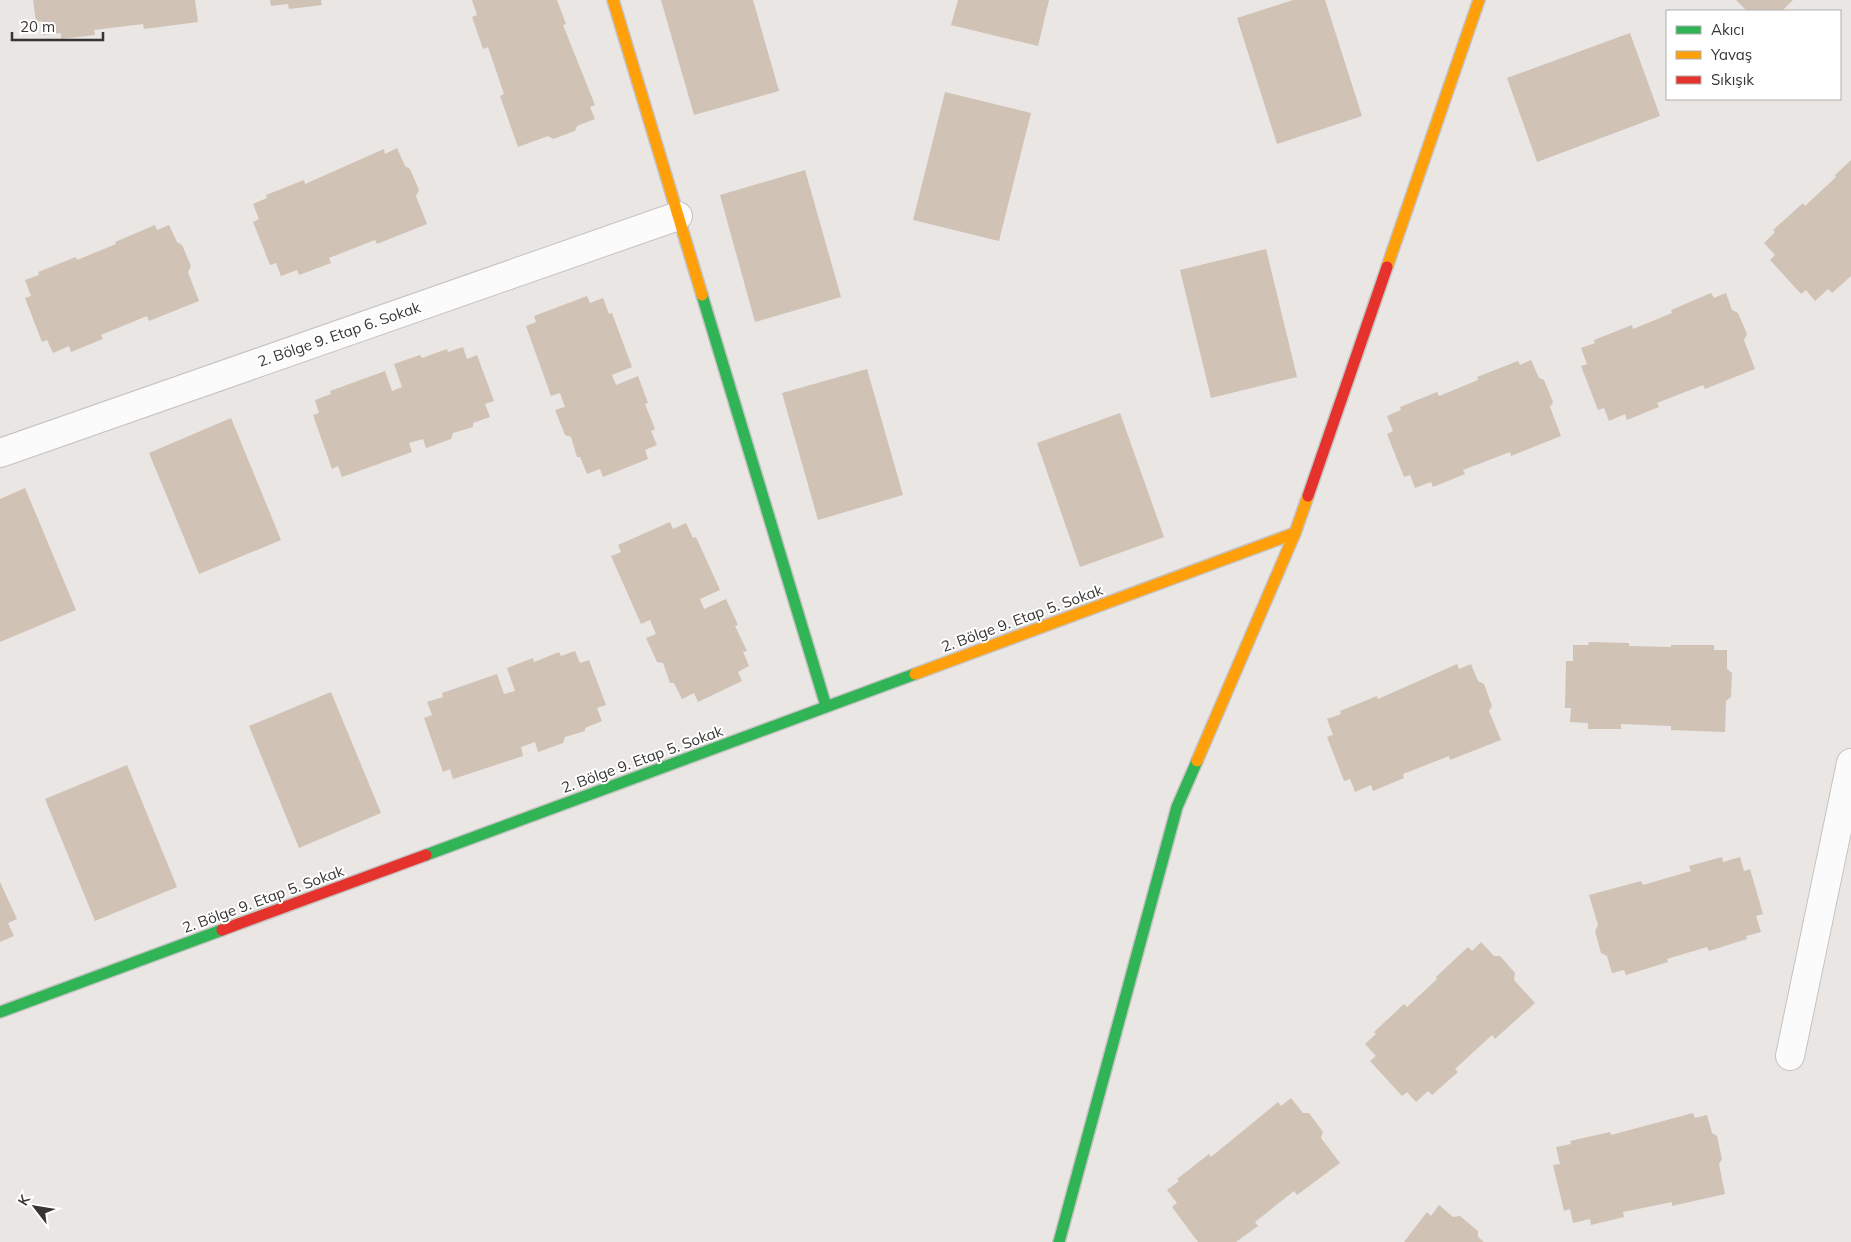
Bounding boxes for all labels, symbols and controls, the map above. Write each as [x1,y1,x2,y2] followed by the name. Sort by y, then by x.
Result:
[12,10,104,42] scale bar
[1666,10,1841,100] legend
[20,17,55,36] text: 20 m
[1711,20,1744,39] text: Akıcı
[1710,45,1752,64] text: Yavaş
[1711,70,1754,89] text: Sıkışık
[255,297,423,371] street label: 2. Bölge 9. Etap 6. Sokak
[939,580,1106,656] street label: 2. Bölge 9. Etap 5. Sokak
[559,721,726,797] street label: 2. Bölge 9. Etap 5. Sokak
[180,861,347,937] street label: 2. Bölge 9. Etap 5. Sokak
[10,1182,60,1232] north arrow
[14,1191,34,1209] text: K

